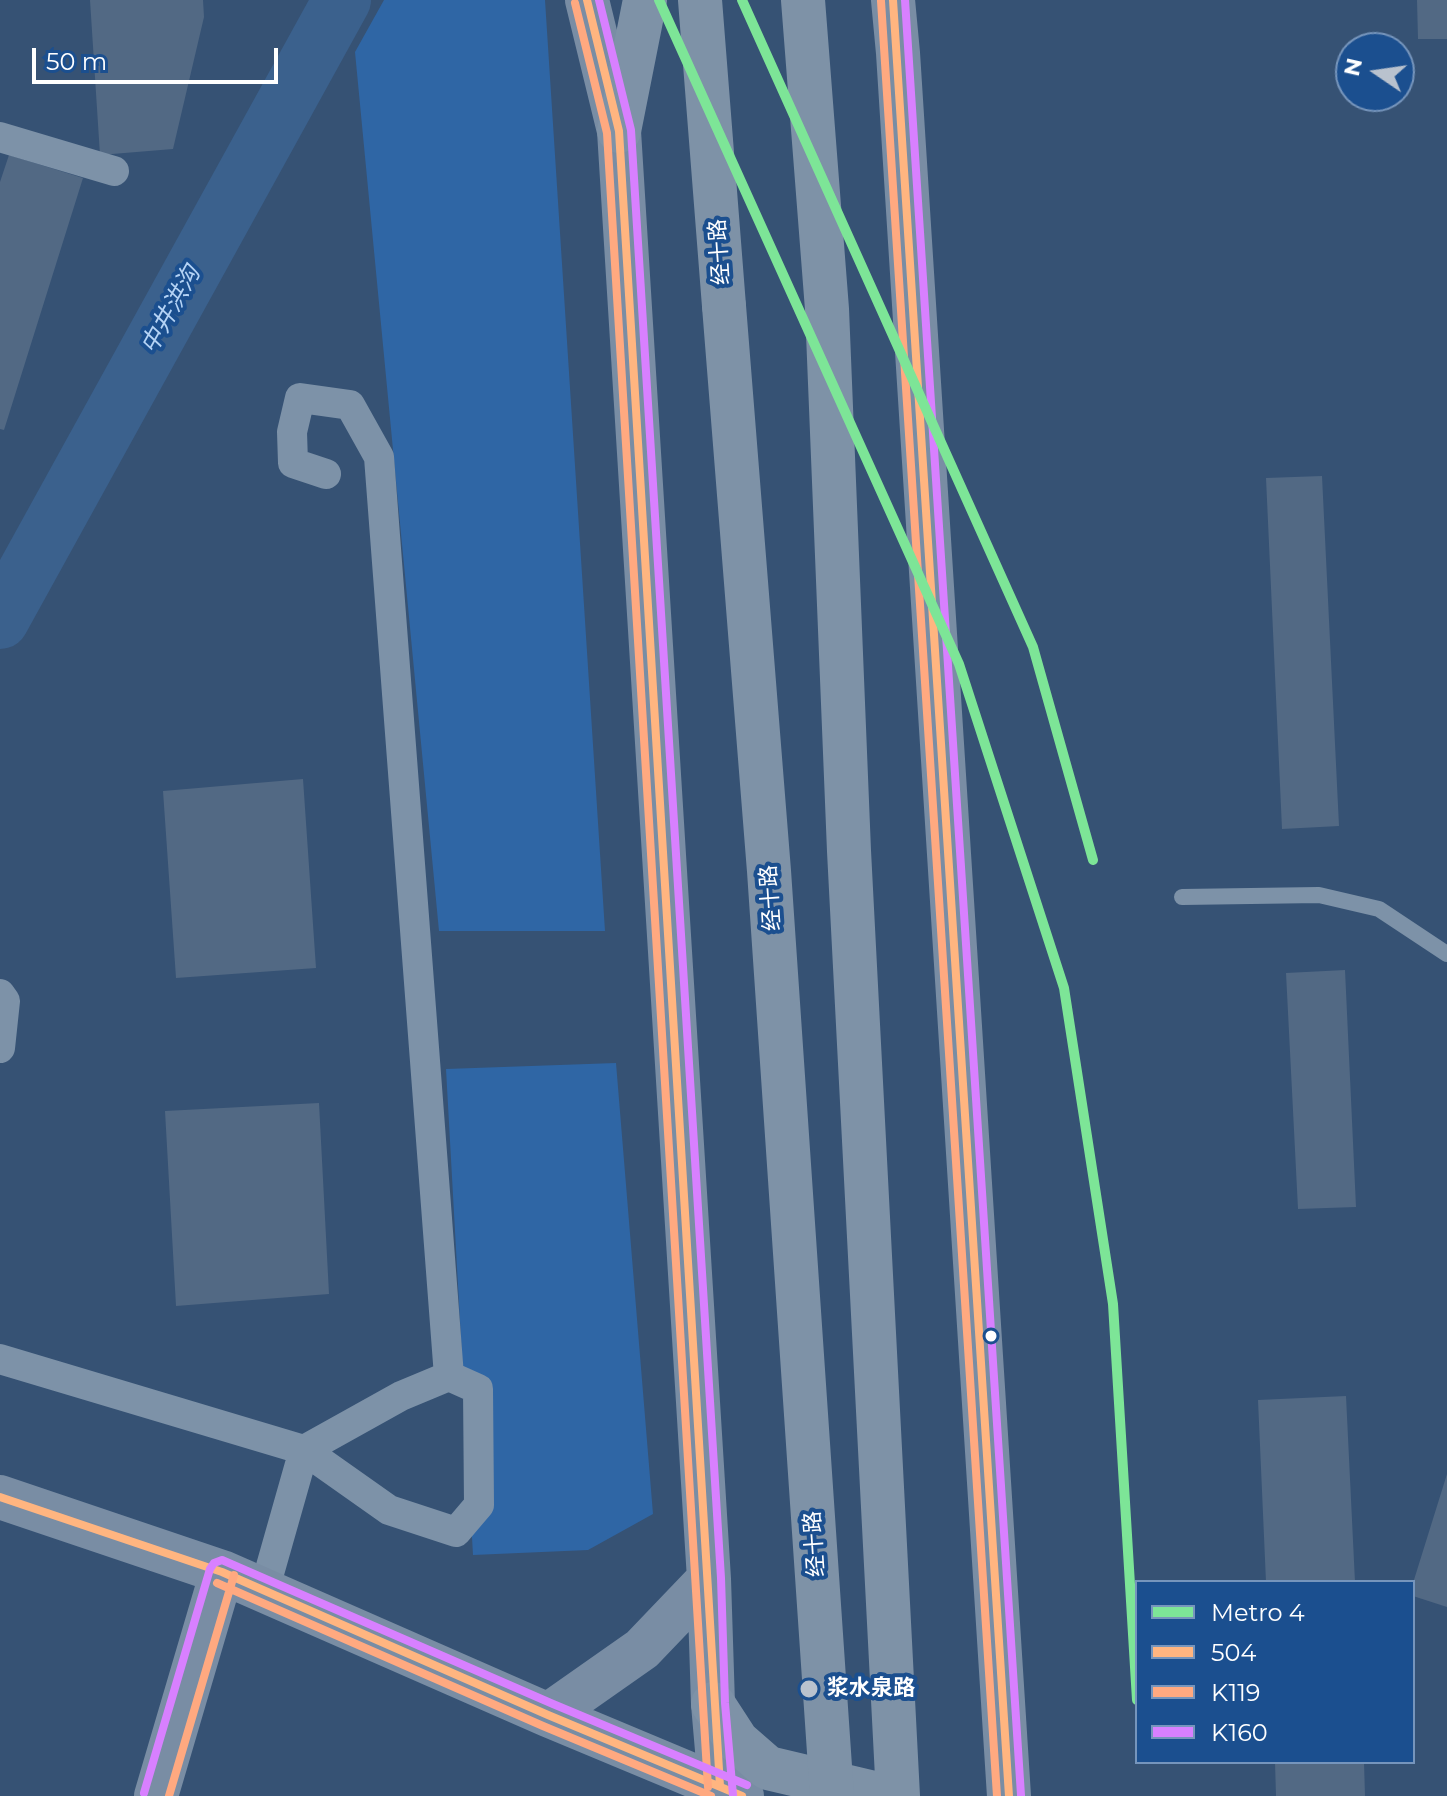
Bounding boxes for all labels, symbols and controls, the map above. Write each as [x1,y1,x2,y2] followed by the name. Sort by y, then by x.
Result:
[36,32,282,82] scale bar
[1335,32,1415,112] north arrow
[46,47,107,76] text: 50 m
[1338,55,1368,79] text: N
[705,218,735,286] street label: 经十路
[135,261,207,359] water label: 中井洪沟
[756,864,786,932] street label: 经十路
[983,1328,999,1344] unlabelled marker
[800,1510,830,1578] street label: 经十路
[1135,1580,1415,1764] legend
[1211,1598,1305,1627] text: Metro 4
[1211,1638,1256,1667] text: 504
[827,1676,915,1702] place label: 浆水泉路
[798,1678,820,1700] marker: 浆水泉路
[1211,1678,1261,1707] text: K119
[1211,1718,1268,1747] text: K160

